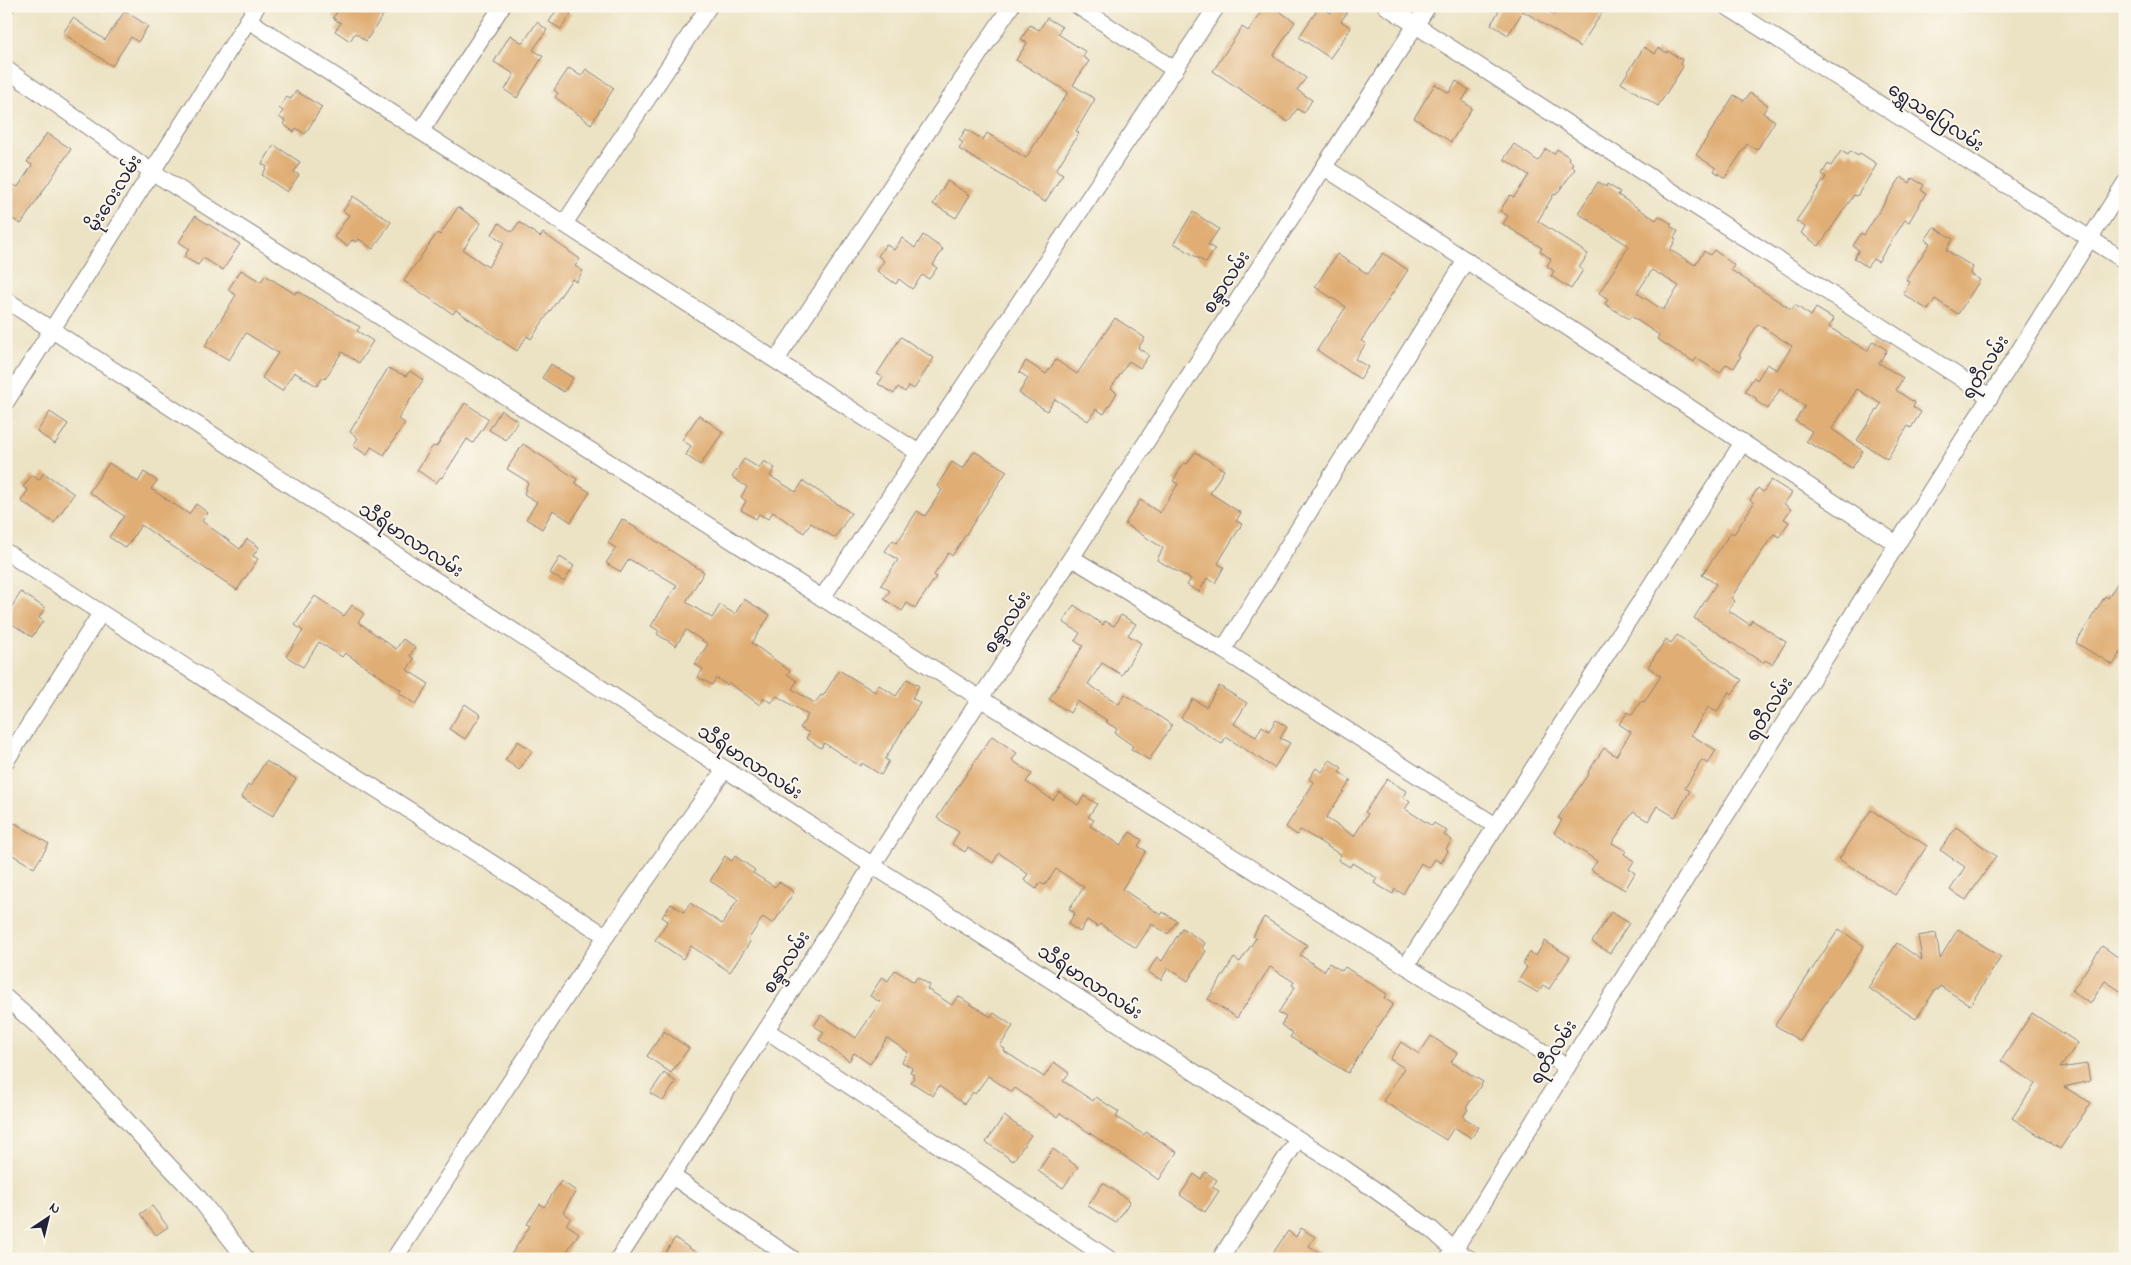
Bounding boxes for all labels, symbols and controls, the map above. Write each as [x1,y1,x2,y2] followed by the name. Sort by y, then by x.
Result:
[1882,76,1989,160] street label: ရွှေသပြေလမ်း
[79,149,150,238] street label: မိုးဝေးလမ်း
[1196,245,1258,320] street label: စန္ဒာလမ်း
[1954,329,2017,405] street label: ရတီလမ်း
[352,496,469,585] street label: သီရိမာလာလမ်း
[977,585,1039,660] street label: စန္ဒာလမ်း
[1738,671,1801,747] street label: ရတီလမ်း
[691,718,808,807] street label: သီရိမာလာလမ်း
[756,925,818,1000] street label: စန္ဒာလမ်း
[1031,938,1148,1027] street label: သီရိမာလာလမ်း
[1522,1014,1585,1090] street label: ရတီလမ်း
[22,1192,72,1242] north arrow
[45,1197,64,1220] text: N

